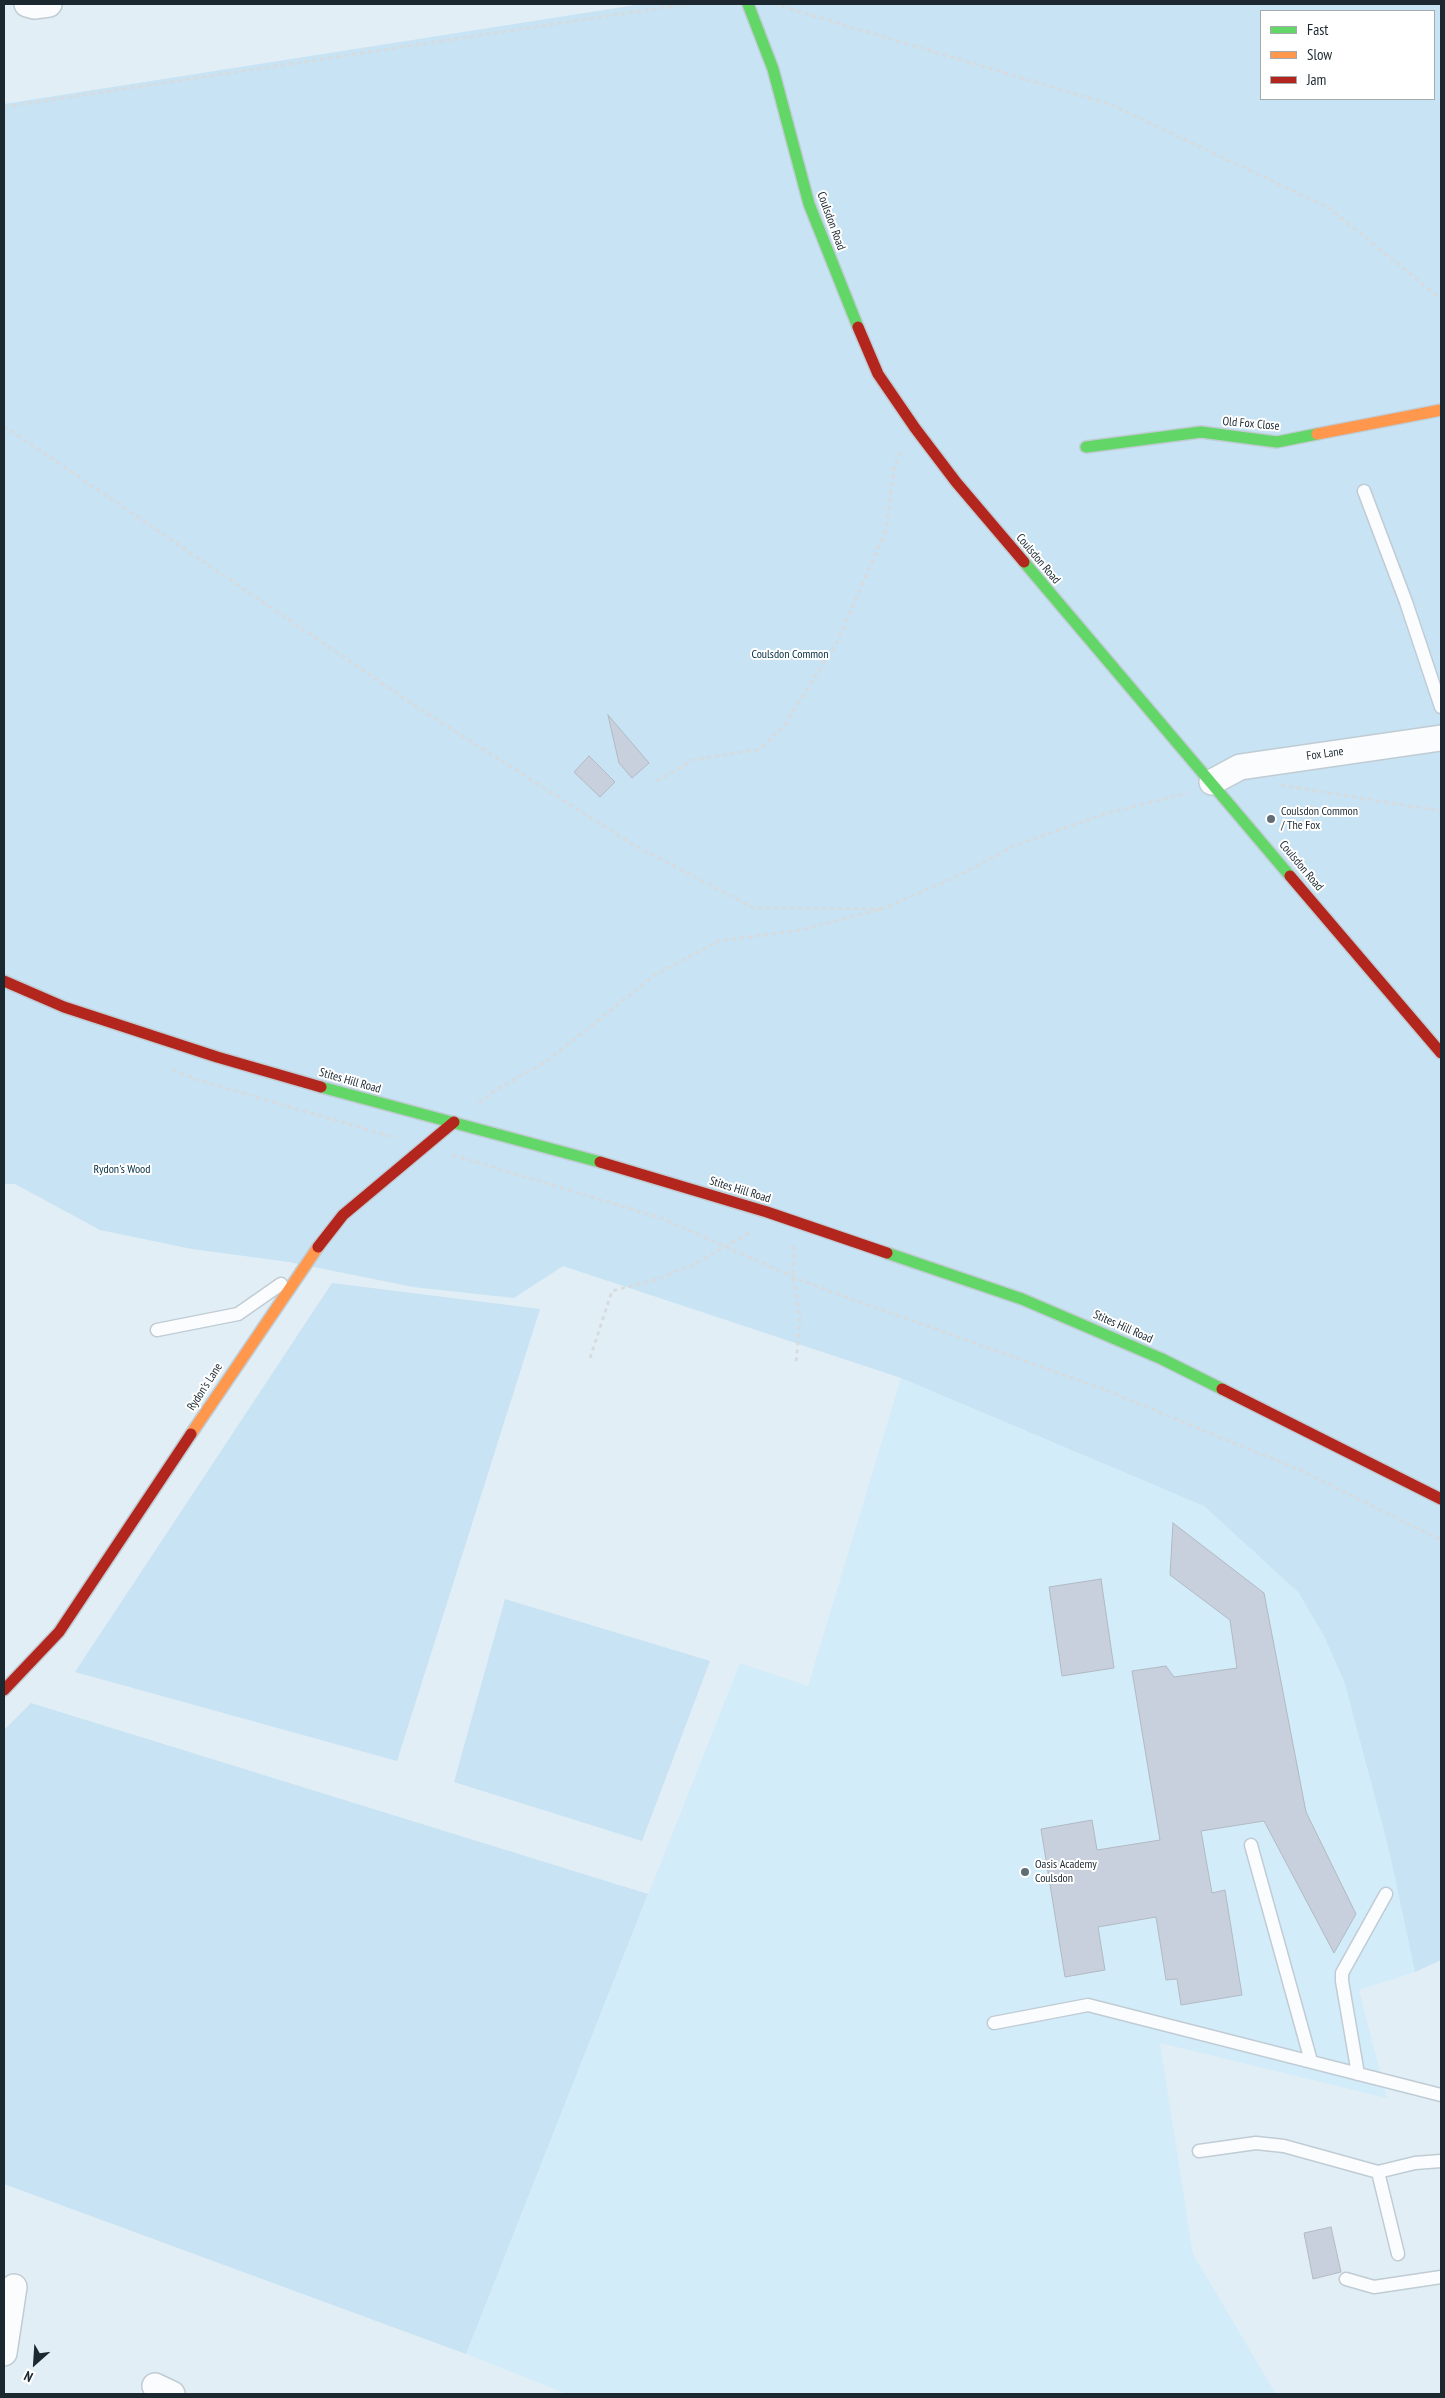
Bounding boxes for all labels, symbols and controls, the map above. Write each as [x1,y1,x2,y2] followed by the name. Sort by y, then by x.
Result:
[1260,10,1435,100] legend
[1307,20,1328,39] text: Fast
[1307,45,1332,64] text: Slow
[1307,70,1326,89] text: Jam
[814,190,848,252] street label: Coulsdon Road
[1222,414,1280,434] street label: Old Fox Close
[1013,531,1063,587] street label: Coulsdon Road
[751,648,829,662] park label: Coulsdon Common
[1306,744,1344,764] street label: Fox Lane
[1281,805,1358,833] place label: Coulsdon Common / The Fox
[1265,813,1277,825] marker: Coulsdon Common / The Fox
[1276,838,1326,894] street label: Coulsdon Road
[318,1065,382,1097] street label: Stites Hill Road
[94,1163,150,1177] park label: Rydon's Wood
[708,1174,772,1206] street label: Stites Hill Road
[1091,1308,1155,1346] street label: Stites Hill Road
[184,1361,226,1413] street label: Rydon's Lane
[1035,1858,1097,1886] place label: Oasis Academy Coulsdon
[1019,1866,1031,1878] marker: Oasis Academy Coulsdon
[10,2338,60,2388] north arrow
[21,2367,36,2386] text: N

